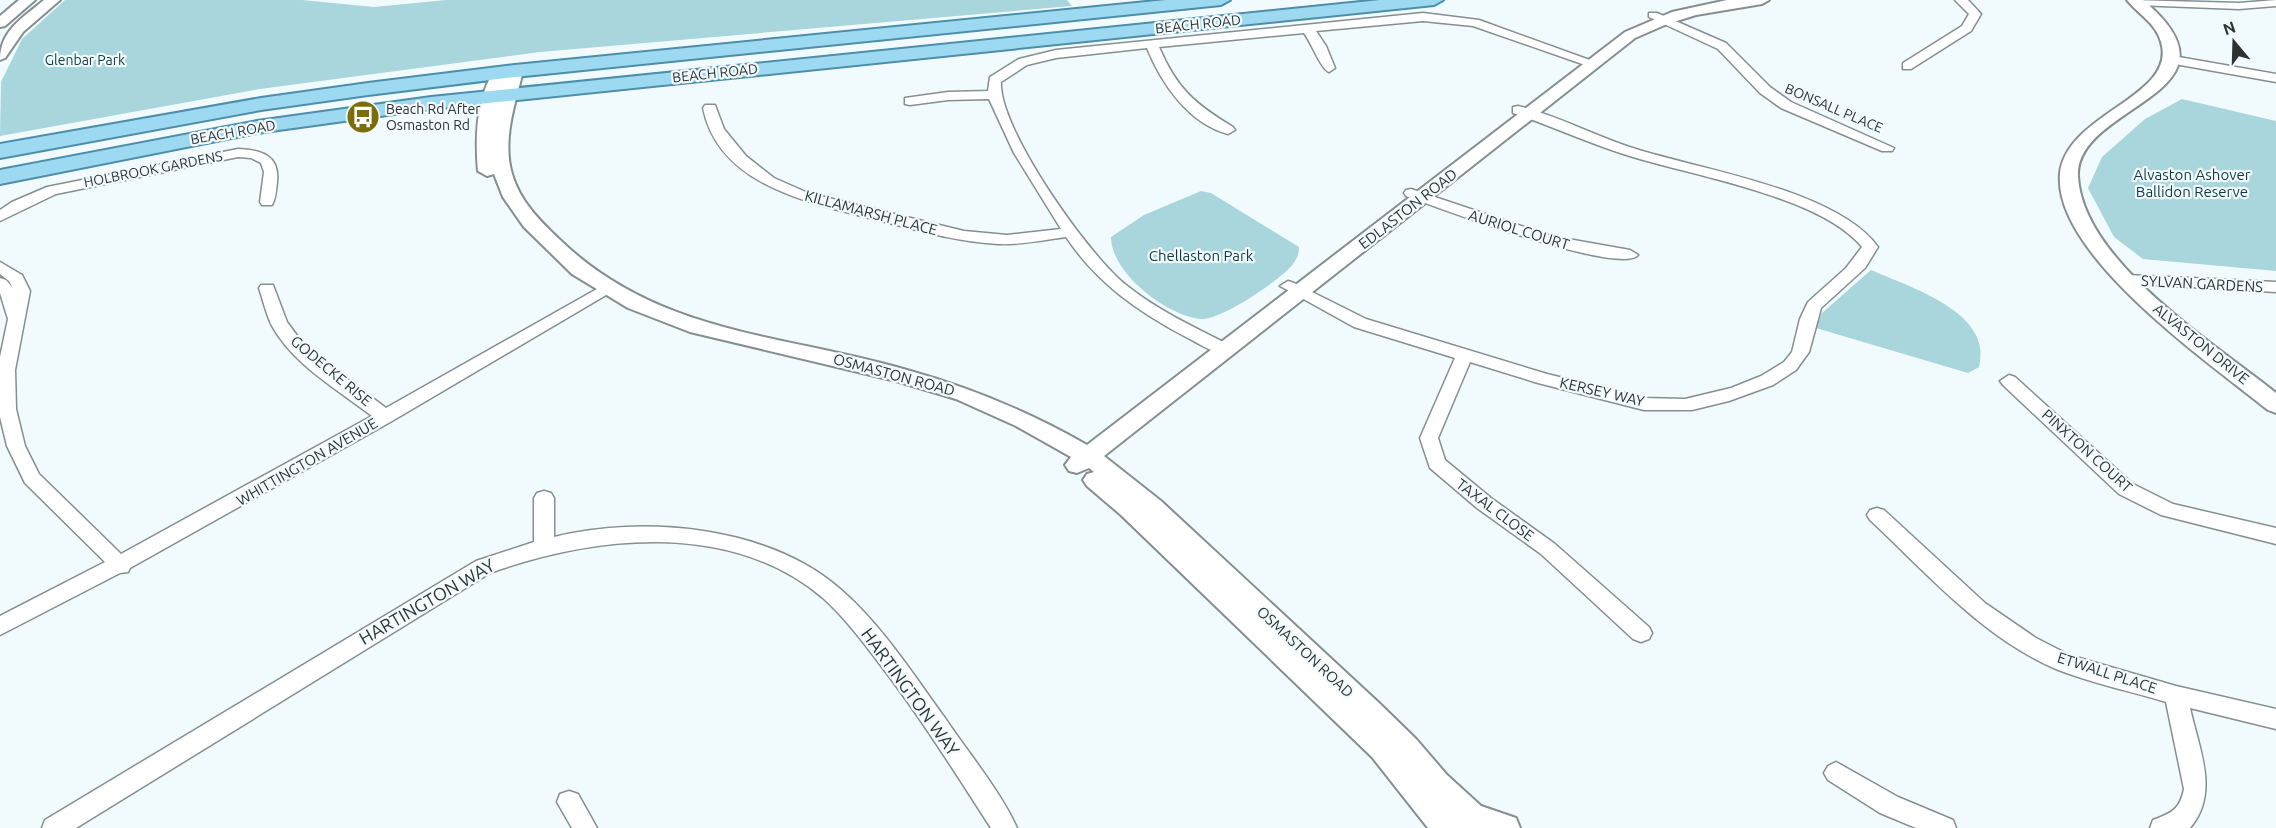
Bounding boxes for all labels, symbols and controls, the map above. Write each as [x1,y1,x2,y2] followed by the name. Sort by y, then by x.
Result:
[1154,12,1242,36] street label: BEACH ROAD
[2204,12,2264,72] north arrow
[2221,17,2238,38] text: N
[45,52,125,68] park label: Glenbar Park
[671,61,759,85] street label: BEACH ROAD
[1783,80,1886,136] street label: BONSALL PLACE
[345,99,381,135] bus stop icon: Beach Rd After Osmaston Rd
[386,101,481,133] place label: Beach Rd After Osmaston Rd
[189,117,277,147] street label: BEACH ROAD
[82,148,224,190] street label: HOLBROOK GARDENS
[1355,165,1460,252] street label: EDLASTON ROAD
[2134,166,2251,200] park label: Alvaston Ashover Ballidon Reserve
[803,187,939,238] street label: KILLAMARSH PLACE
[1467,206,1572,253] street label: AURIOL COURT
[1149,247,1254,264] park label: Chellaston Park
[2141,272,2264,295] street label: SYLVAN GARDENS
[2150,300,2253,387] street label: ALVASTON DRIVE
[288,332,375,409] street label: GODECKE RISE
[831,350,957,399] street label: OSMASTON ROAD
[1558,374,1646,410] street label: KERSEY WAY
[2039,406,2136,496] street label: PINXTON COURT
[233,414,380,509] street label: WHITTINGTON AVENUE
[1453,475,1537,544] street label: TAXAL CLOSE
[355,554,498,648] street label: HARTINGTON WAY
[1254,603,1357,701] street label: OSMASTON ROAD
[858,624,964,760] street label: HARTINGTON WAY
[2055,648,2159,697] street label: ETWALL PLACE

